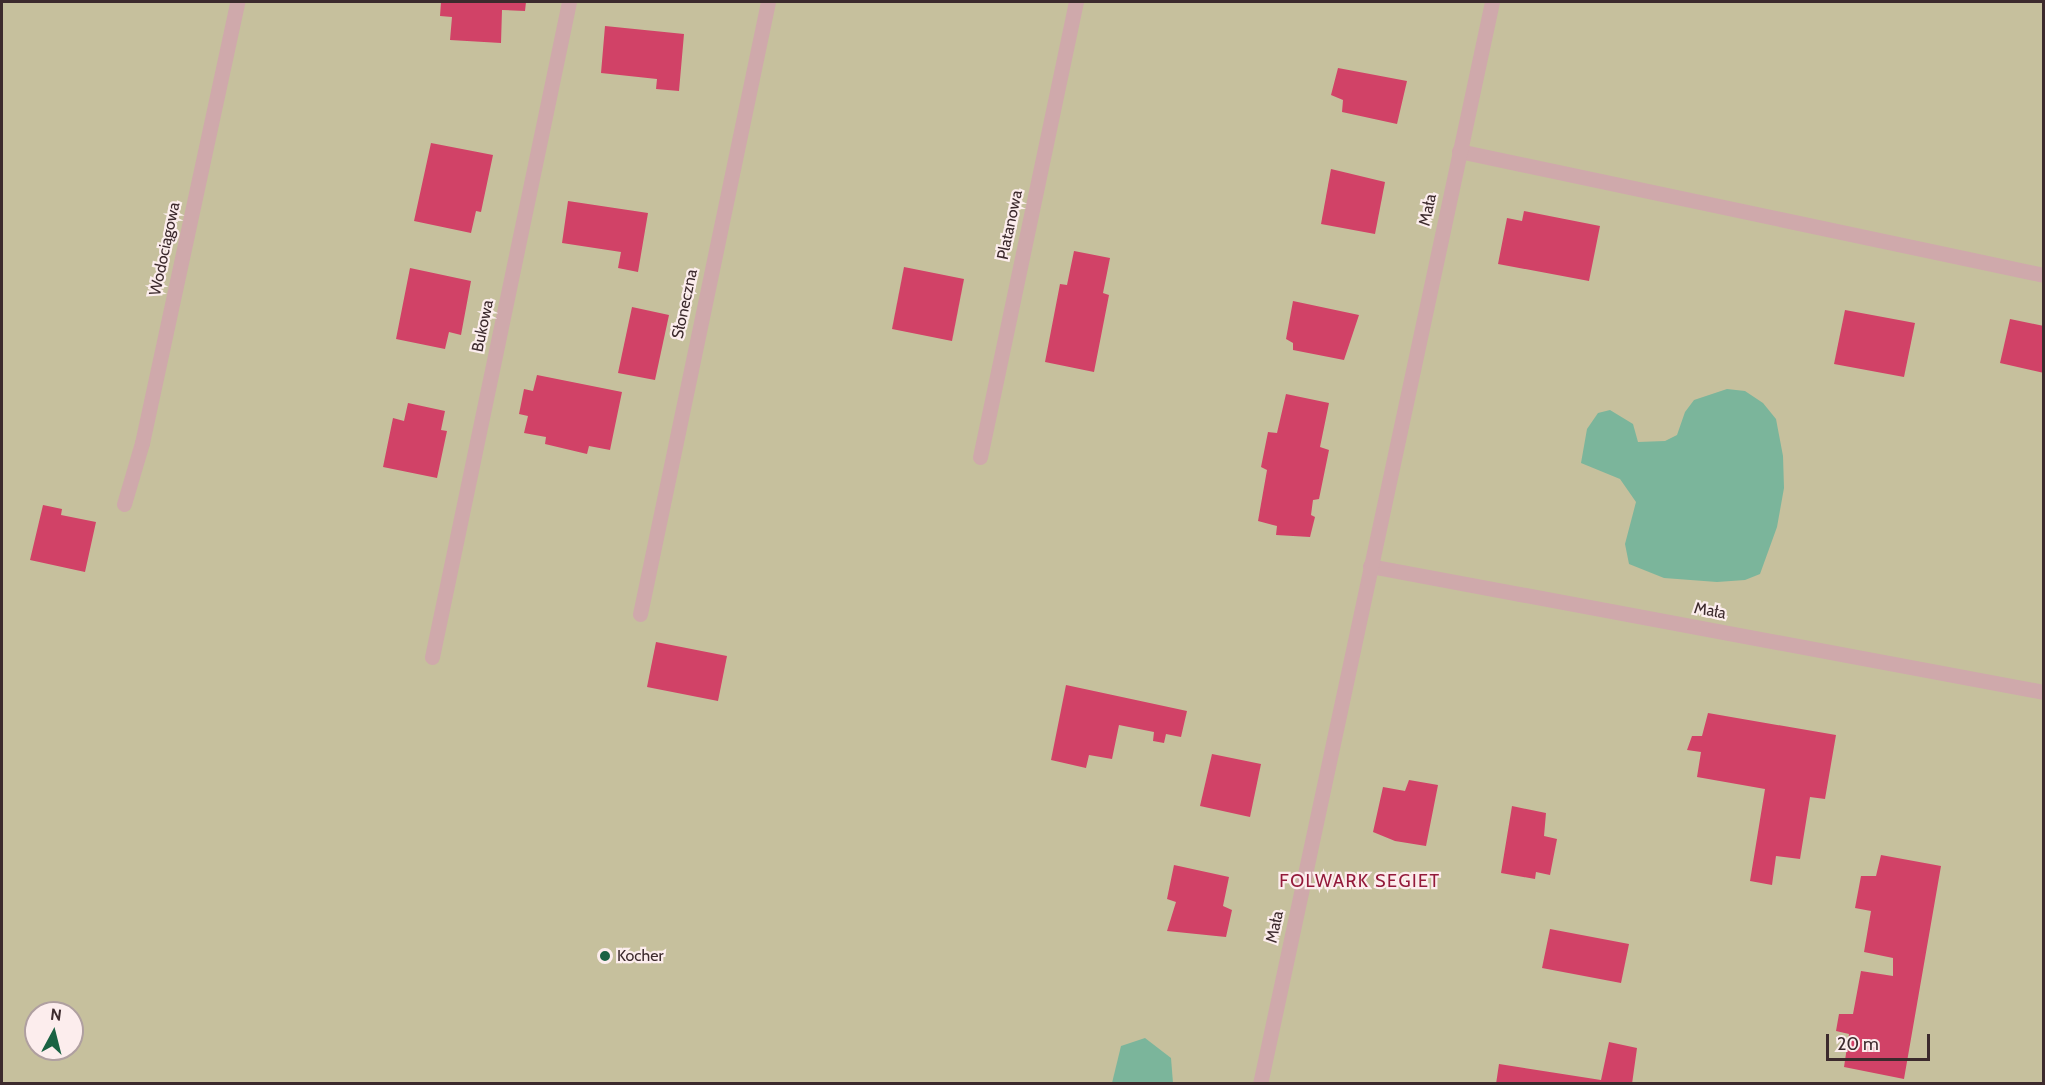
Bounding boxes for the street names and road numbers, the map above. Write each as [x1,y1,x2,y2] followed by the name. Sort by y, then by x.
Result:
[993,189,1027,261] street label: Platanowa
[1415,192,1441,228] street label: Mała
[146,200,184,298] street label: Wodociągowa
[668,268,702,340] street label: Słoneczna
[468,298,498,354] street label: Bukowa
[1692,599,1728,623] street label: Mała
[1262,909,1288,945] street label: Mała

